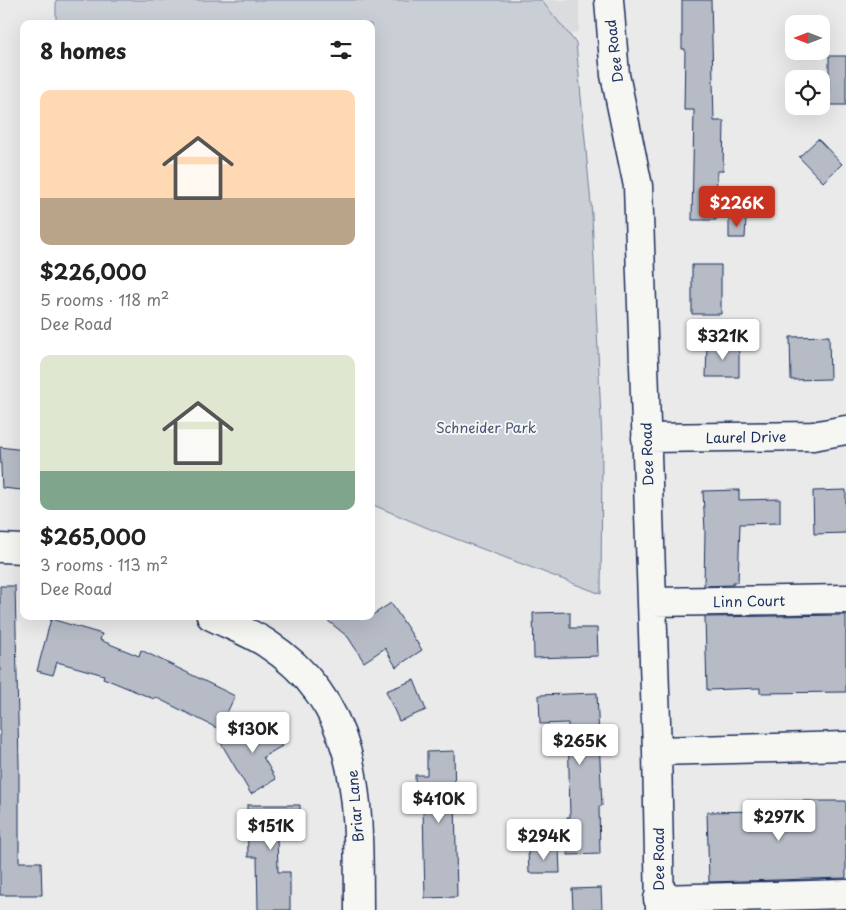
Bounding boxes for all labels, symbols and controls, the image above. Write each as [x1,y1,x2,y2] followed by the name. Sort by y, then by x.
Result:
[785,15,830,60] north arrow
[785,15,830,115] map controls
[600,18,628,84] street label: Dee Road
[40,34,126,66] text: 8 homes
[327,36,355,64] icon: filters
[785,70,830,115] button: locate
[153,123,243,213] icon: home
[702,186,772,228] pin: $226K
[710,190,764,214] text: $226K
[40,255,146,287] text: $226,000
[40,287,169,311] text: 5 rooms · 118 m²
[40,311,112,335] text: Dee Road
[688,318,758,361] pin: $321K
[697,323,749,347] text: $321K
[153,388,243,478] icon: home
[436,417,537,438] park label: Schneider Park
[635,422,659,486] street label: Dee Road
[706,426,786,448] street label: Laurel Drive
[40,520,146,552] text: $265,000
[40,552,168,576] text: 3 rooms · 113 m²
[40,576,112,600] text: Dee Road
[713,590,786,612] street label: Linn Court
[218,712,288,754] pin: $130K
[227,716,279,740] text: $130K
[545,724,615,766] pin: $265K
[553,728,607,752] text: $265K
[341,769,369,843] street label: Briar Lane
[404,782,474,824] pin: $410K
[413,786,465,810] text: $410K
[744,800,814,842] pin: $297K
[753,804,805,828] text: $297K
[236,808,306,851] pin: $151K
[248,813,294,837] text: $151K
[509,818,579,861] pin: $294K
[518,823,570,847] text: $294K
[648,827,669,891] street label: Dee Road

